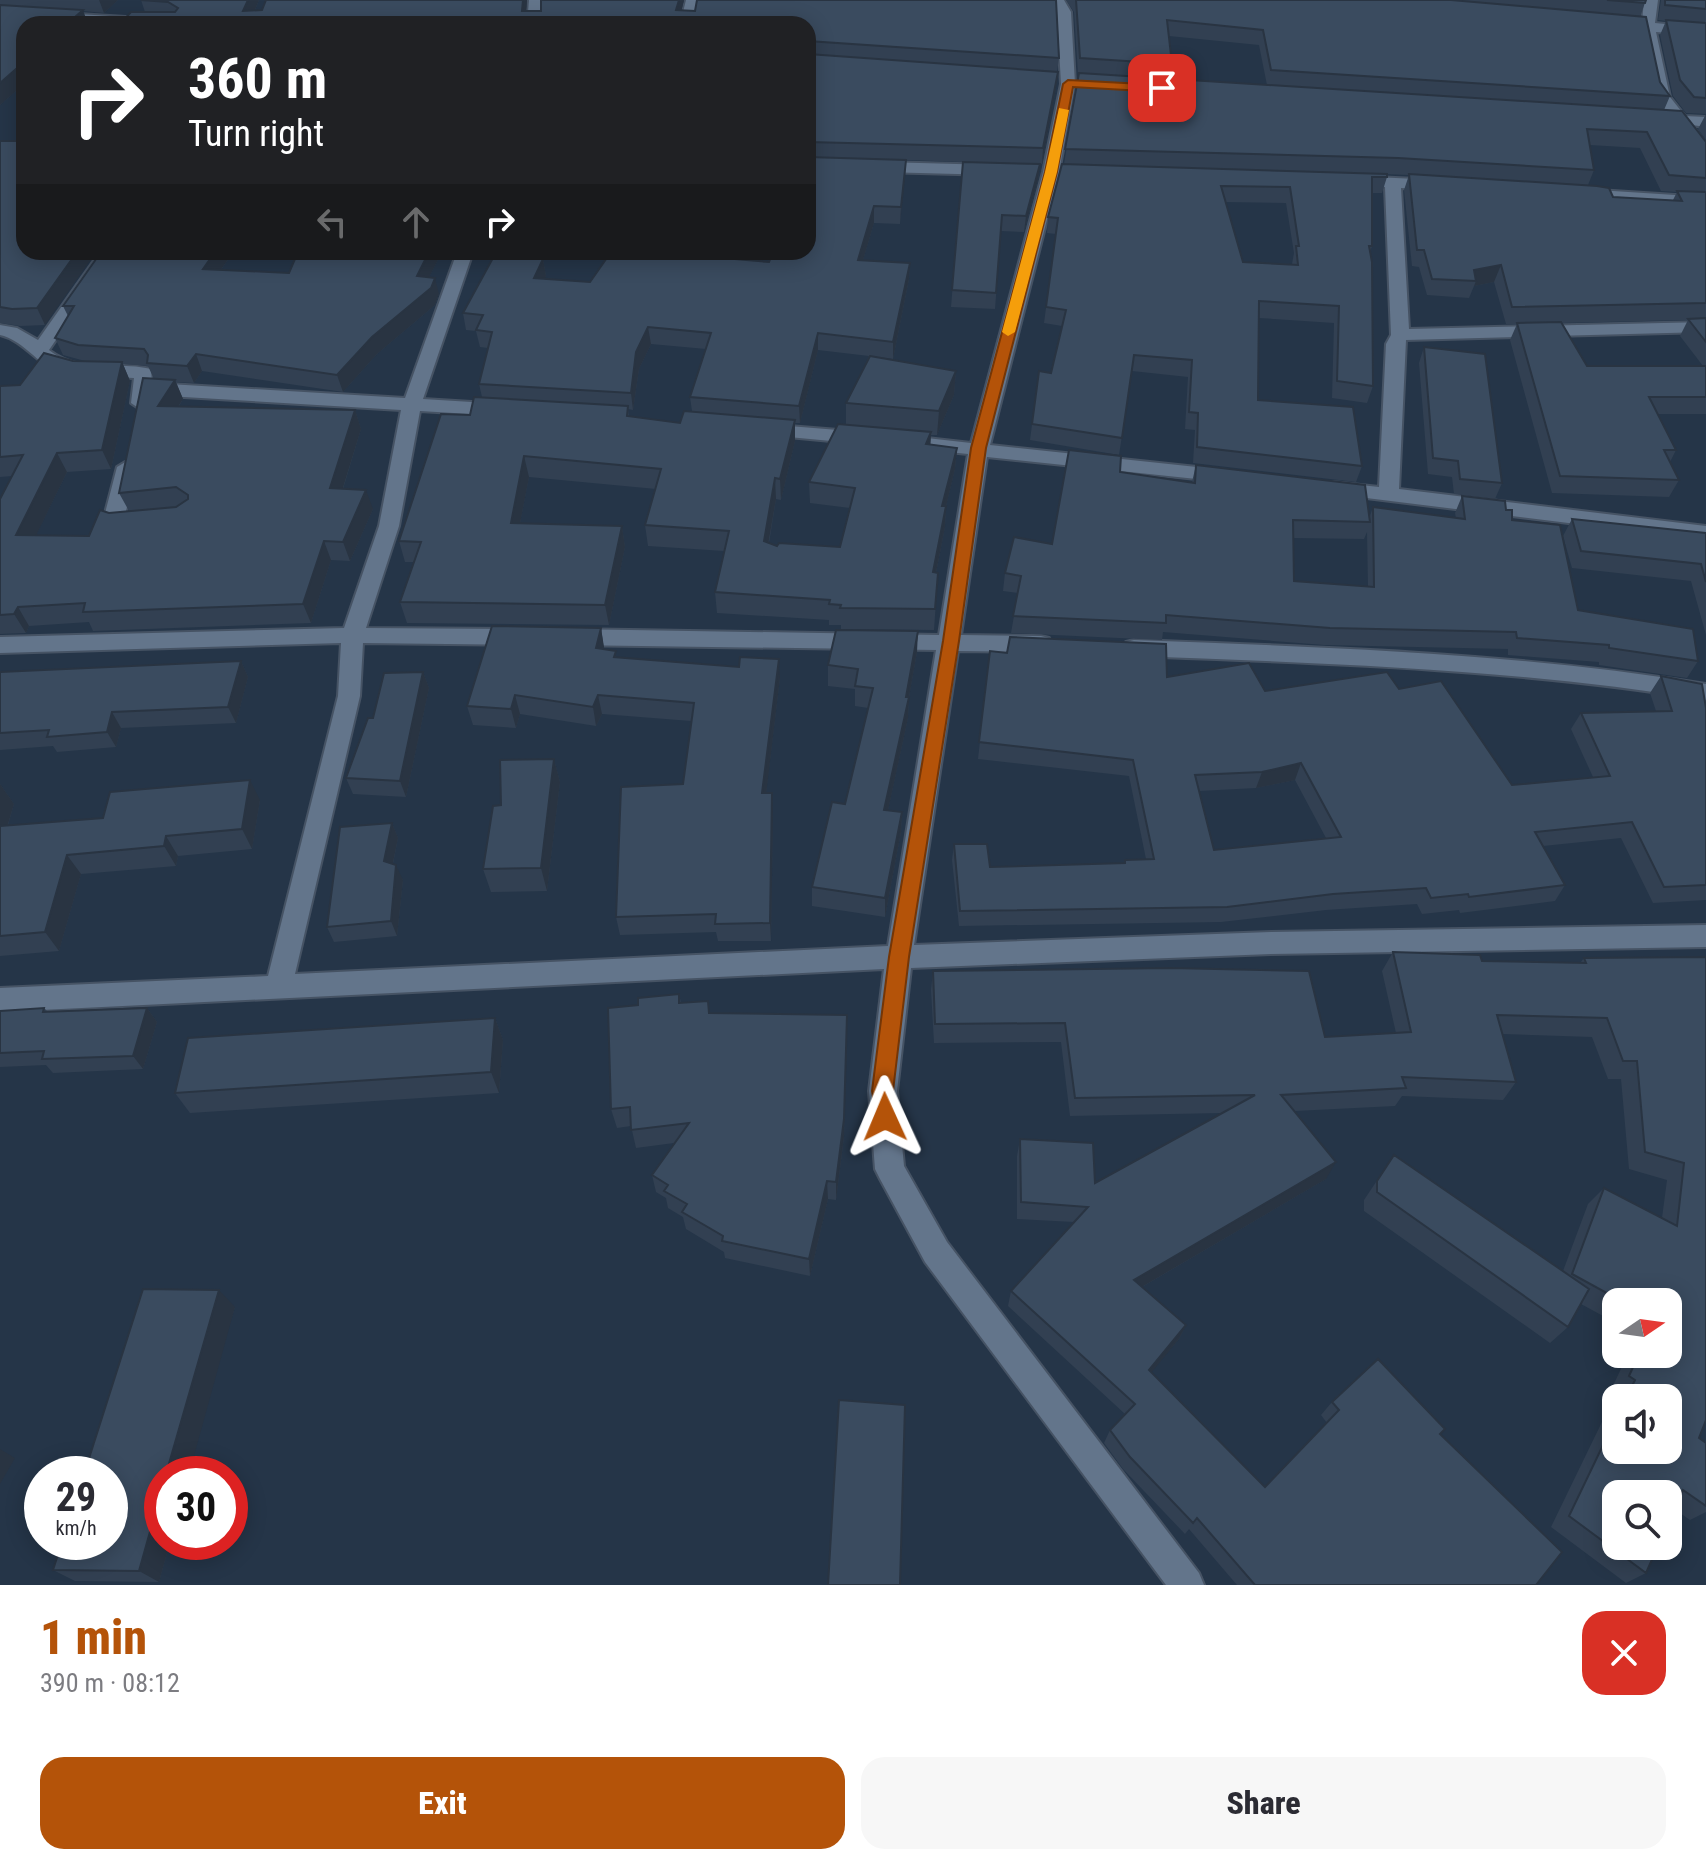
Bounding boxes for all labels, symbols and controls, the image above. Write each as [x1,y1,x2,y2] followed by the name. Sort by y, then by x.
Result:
[188,46,327,112] text: 360 m
[56,48,160,152] icon: right
[1128,54,1196,122] pin
[1140,66,1184,110] icon: arrive
[188,113,324,155] text: Turn right
[310,200,354,244] icon: left
[394,200,438,244] icon: ahead
[478,200,522,244] icon: right
[843,1075,927,1159] position arrow
[1602,1288,1682,1368] north arrow
[1602,1288,1682,1560] map controls
[1602,1384,1682,1464] button: sound
[144,1456,248,1560] speed limit sign: 30
[56,1474,96,1521] text: 29
[1602,1480,1682,1560] button: search
[55,1516,97,1540] text: km/h
[40,1609,147,1666] text: 1 min
[1582,1611,1666,1695] button: close
[40,1668,180,1698] text: 390 m · 08:12
[40,1757,845,1849] button: Exit
[861,1757,1666,1849] button: Share

